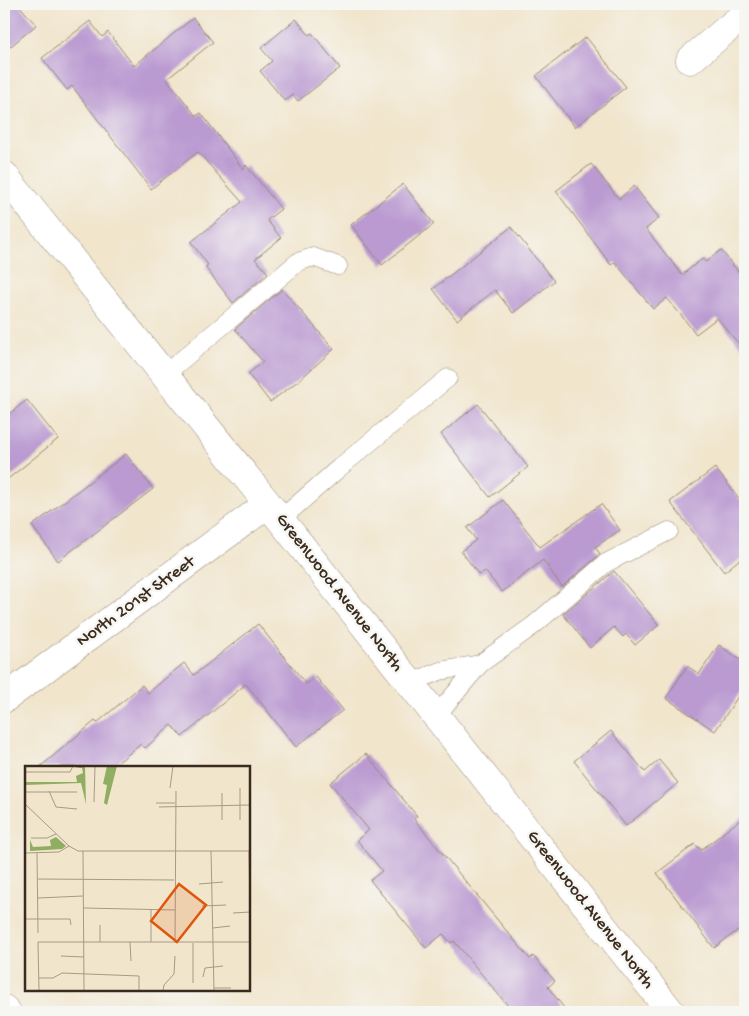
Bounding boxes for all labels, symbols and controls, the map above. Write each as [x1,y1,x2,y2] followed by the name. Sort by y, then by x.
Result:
[271,510,408,677] street label: Greenwood Avenue North
[73,551,201,652] street label: North 201st Street
[25,766,250,991] inset map
[522,827,659,994] street label: Greenwood Avenue North

